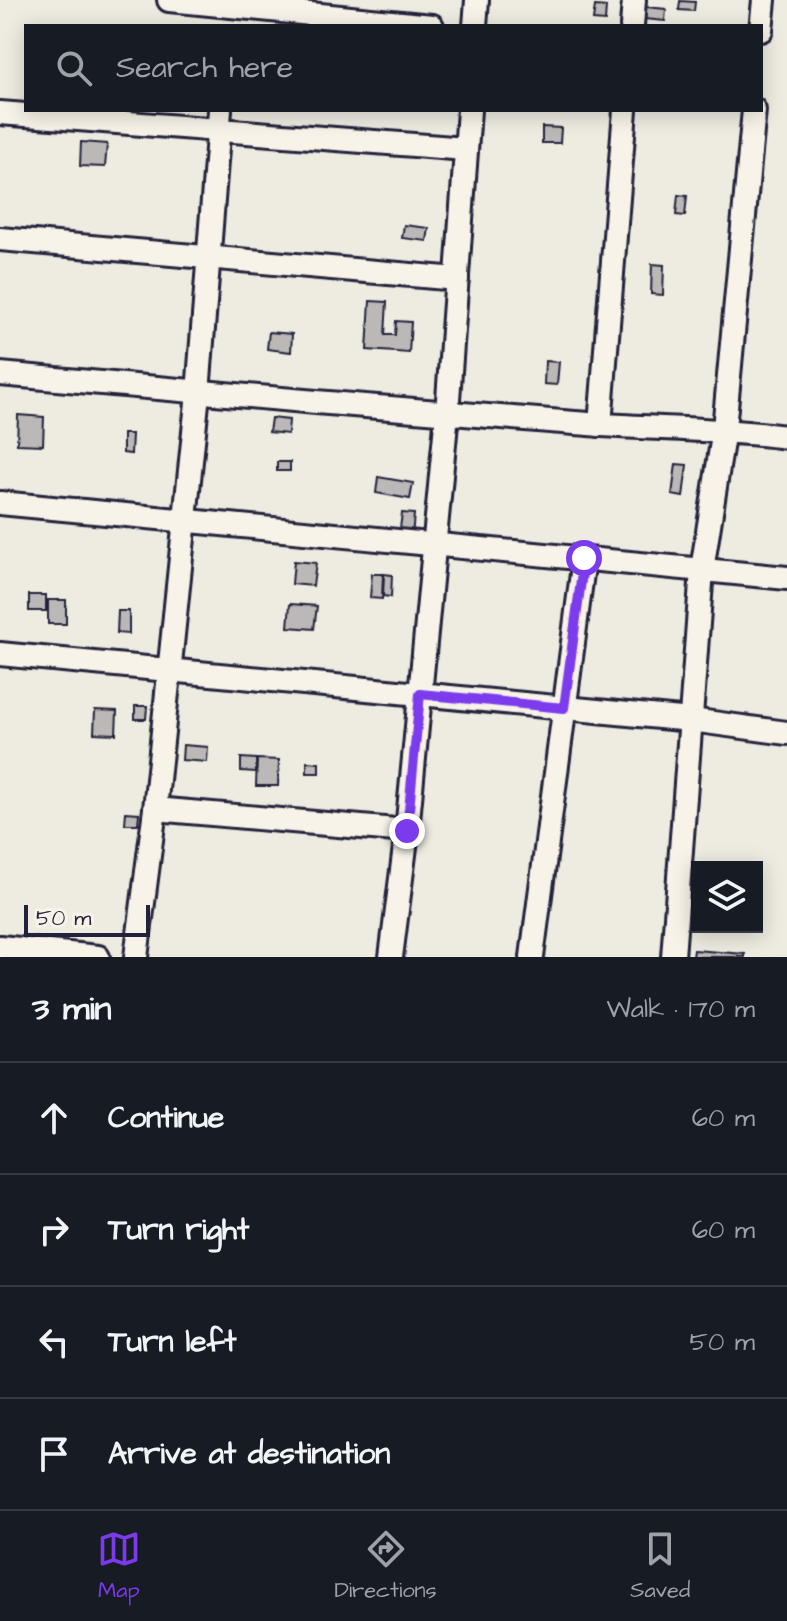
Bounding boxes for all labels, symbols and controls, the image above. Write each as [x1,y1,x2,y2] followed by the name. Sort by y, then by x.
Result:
[24,24,763,112] search box
[52,46,96,90] icon: search
[116,47,293,89] text: Search here
[566,540,602,576] route start
[389,813,425,849] route end
[691,861,763,933] map controls
[691,861,763,933] button: layers
[24,901,150,937] scale bar
[36,903,91,934] text: 50 m
[32,985,112,1033] text: 3 min
[606,991,755,1027] text: Walk · 170 m
[32,1096,76,1140] icon: ahead
[108,1097,224,1139] text: Continue
[692,1100,755,1136] text: 60 m
[32,1208,76,1252] icon: right
[108,1209,249,1251] text: Turn right
[692,1212,755,1248] text: 60 m
[32,1320,76,1364] icon: left
[108,1321,236,1363] text: Turn left
[690,1324,755,1360] text: 50 m
[32,1432,76,1476] icon: arrive
[108,1433,390,1475] text: Arrive at destination
[97,1527,141,1606] tab: Map
[334,1527,437,1606] tab: Directions
[630,1527,690,1606] tab: Saved

